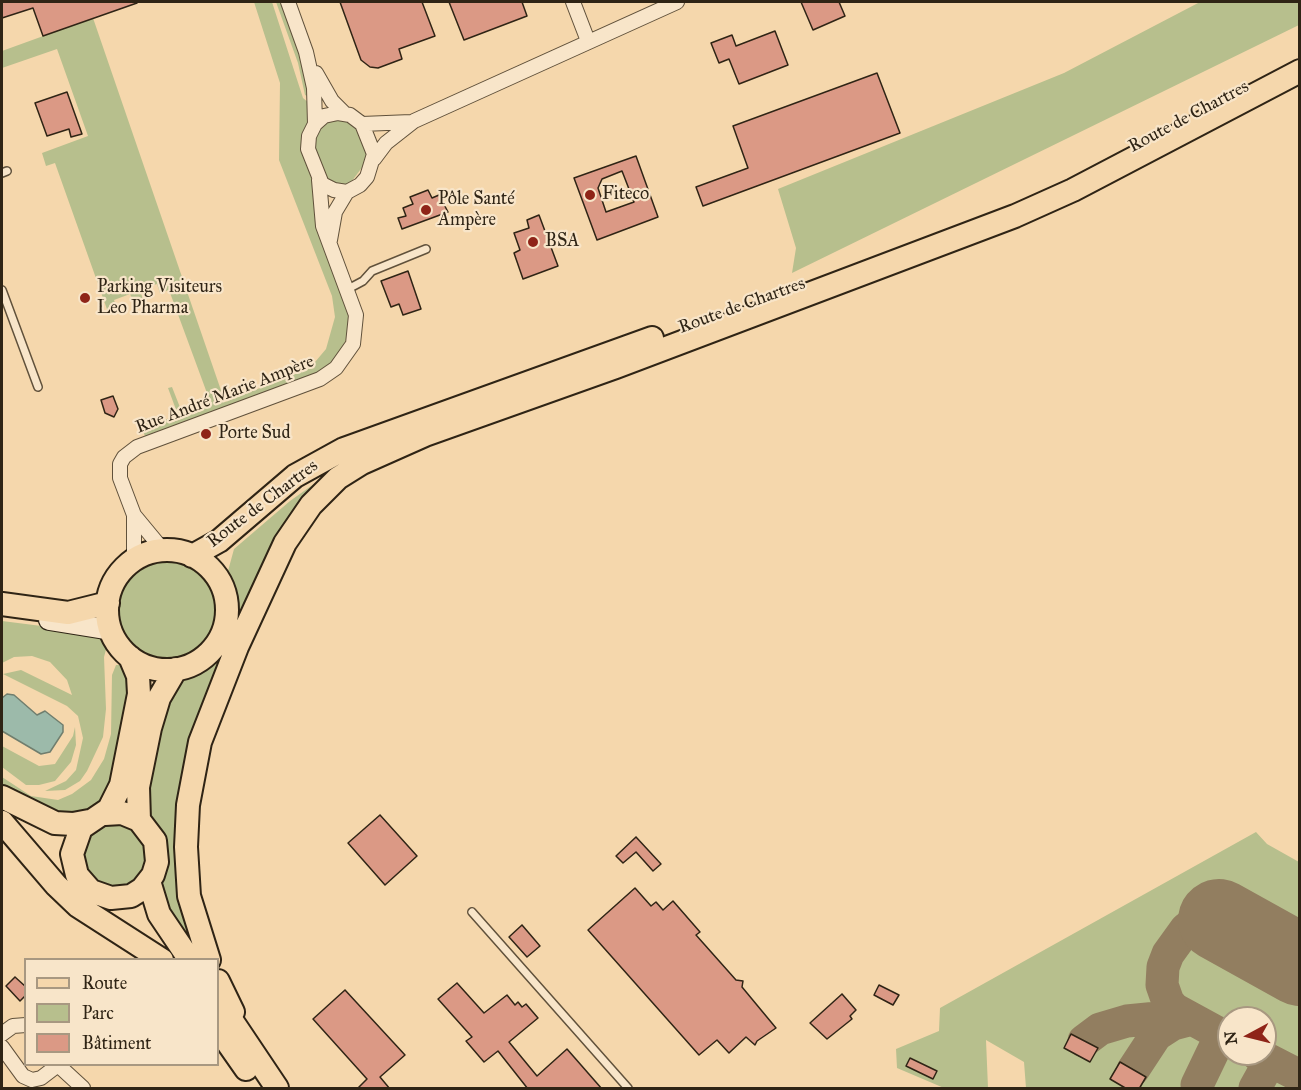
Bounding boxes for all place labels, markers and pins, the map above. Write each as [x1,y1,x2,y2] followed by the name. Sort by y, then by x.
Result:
[602,184,649,206] place label: Fiteco
[583,188,597,202] marker: Fiteco
[438,189,515,232] place label: Pôle Santé Ampère
[419,203,433,217] marker: Pôle Santé Ampère
[545,231,579,253] place label: BSA
[526,235,540,249] marker: BSA
[97,277,222,320] place label: Parking Visiteurs Leo Pharma
[78,291,92,305] marker: Parking Visiteurs Leo Pharma
[218,423,290,445] place label: Porte Sud
[199,427,213,441] marker: Porte Sud

